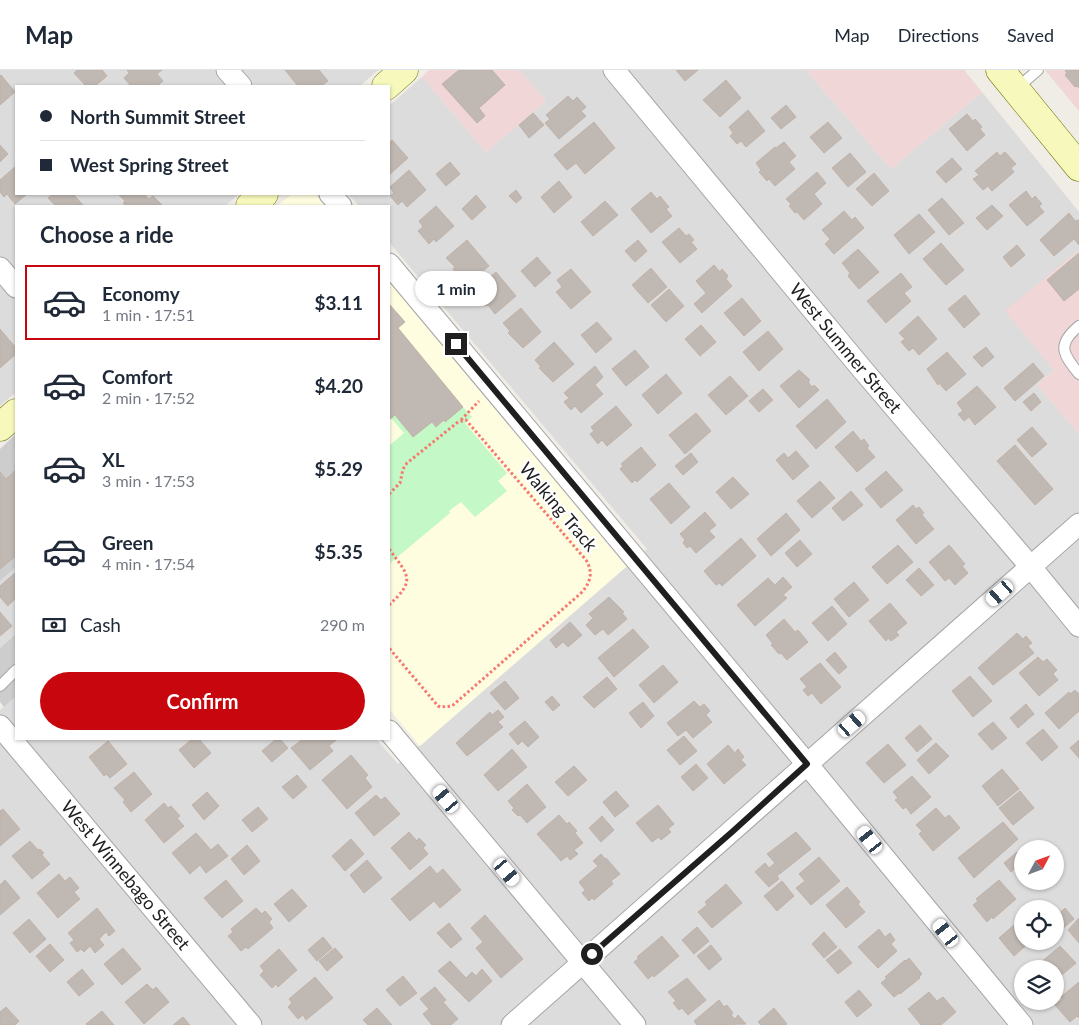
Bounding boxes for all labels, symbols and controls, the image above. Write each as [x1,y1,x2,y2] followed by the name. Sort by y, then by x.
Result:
[25,20,73,49] text: Map
[834,24,870,46] text: Map
[898,24,979,46] text: Directions
[1007,24,1054,46] text: Saved
[70,105,245,128] text: North Summit Street
[70,153,228,176] text: West Spring Street
[40,221,174,248] text: Choose a ride
[415,272,497,306] callout: 1 min
[785,278,907,418] street label: West Summer Street
[436,279,476,298] text: 1 min
[42,280,87,325] icon: car
[102,282,180,305] text: Economy
[314,291,363,314] text: $3.11
[102,305,195,324] text: 1 min · 17:51
[445,333,467,355] route end
[42,363,87,408] icon: car
[102,365,173,388] text: Comfort
[314,374,363,397] text: $4.20
[102,388,195,407] text: 2 min · 17:52
[42,446,87,491] icon: car
[102,448,125,471] text: XL
[314,457,363,480] text: $5.29
[515,457,603,556] street label: Walking Track
[102,471,195,490] text: 3 min · 17:53
[42,529,87,574] icon: car
[102,531,153,554] text: Green
[314,540,363,563] text: $5.35
[102,554,195,573] text: 4 min · 17:54
[983,577,1016,609] car
[40,611,68,639] icon: cash
[80,613,121,636] text: Cash
[320,615,365,634] text: 290 m
[40,672,365,730] button: Confirm
[835,708,868,740] car
[430,783,461,815] car
[57,795,196,955] street label: West Winnebago Street
[854,824,885,856] car
[1014,840,1064,890] north arrow
[1014,840,1064,1010] map controls
[491,856,522,888] car
[1014,900,1064,950] button: locate
[930,917,961,949] car
[581,943,603,965] route start
[1014,960,1064,1010] button: layers

